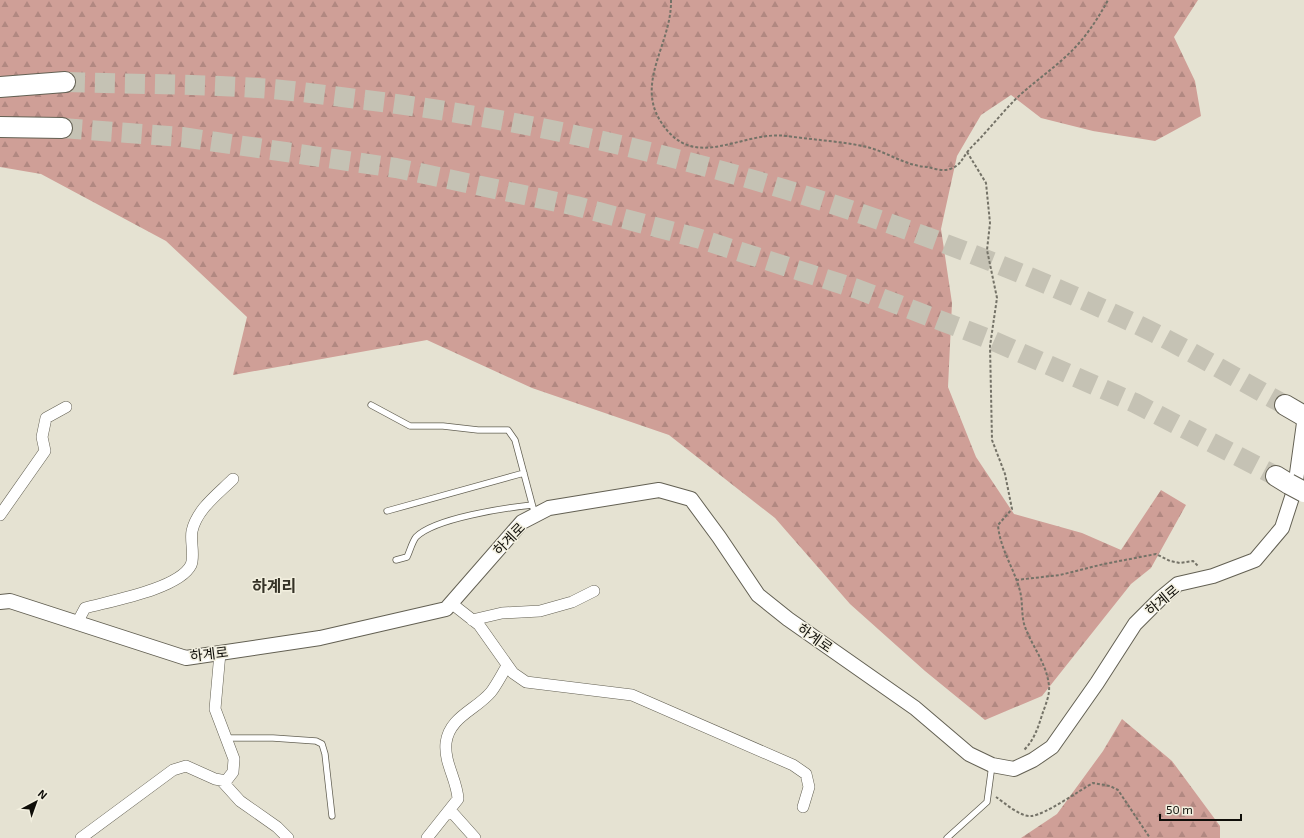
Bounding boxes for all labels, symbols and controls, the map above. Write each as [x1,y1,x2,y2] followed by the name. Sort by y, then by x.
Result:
[489,519,528,558] street label: 하계로
[252,576,296,595] district label: 하계리
[1141,581,1182,619] street label: 하계로
[795,620,836,656] street label: 하계로
[189,643,229,664] street label: 하계로
[16,782,56,822] north arrow
[36,787,50,802] text: N
[1160,796,1241,822] scale bar
[1166,802,1193,816] text: 50 m

